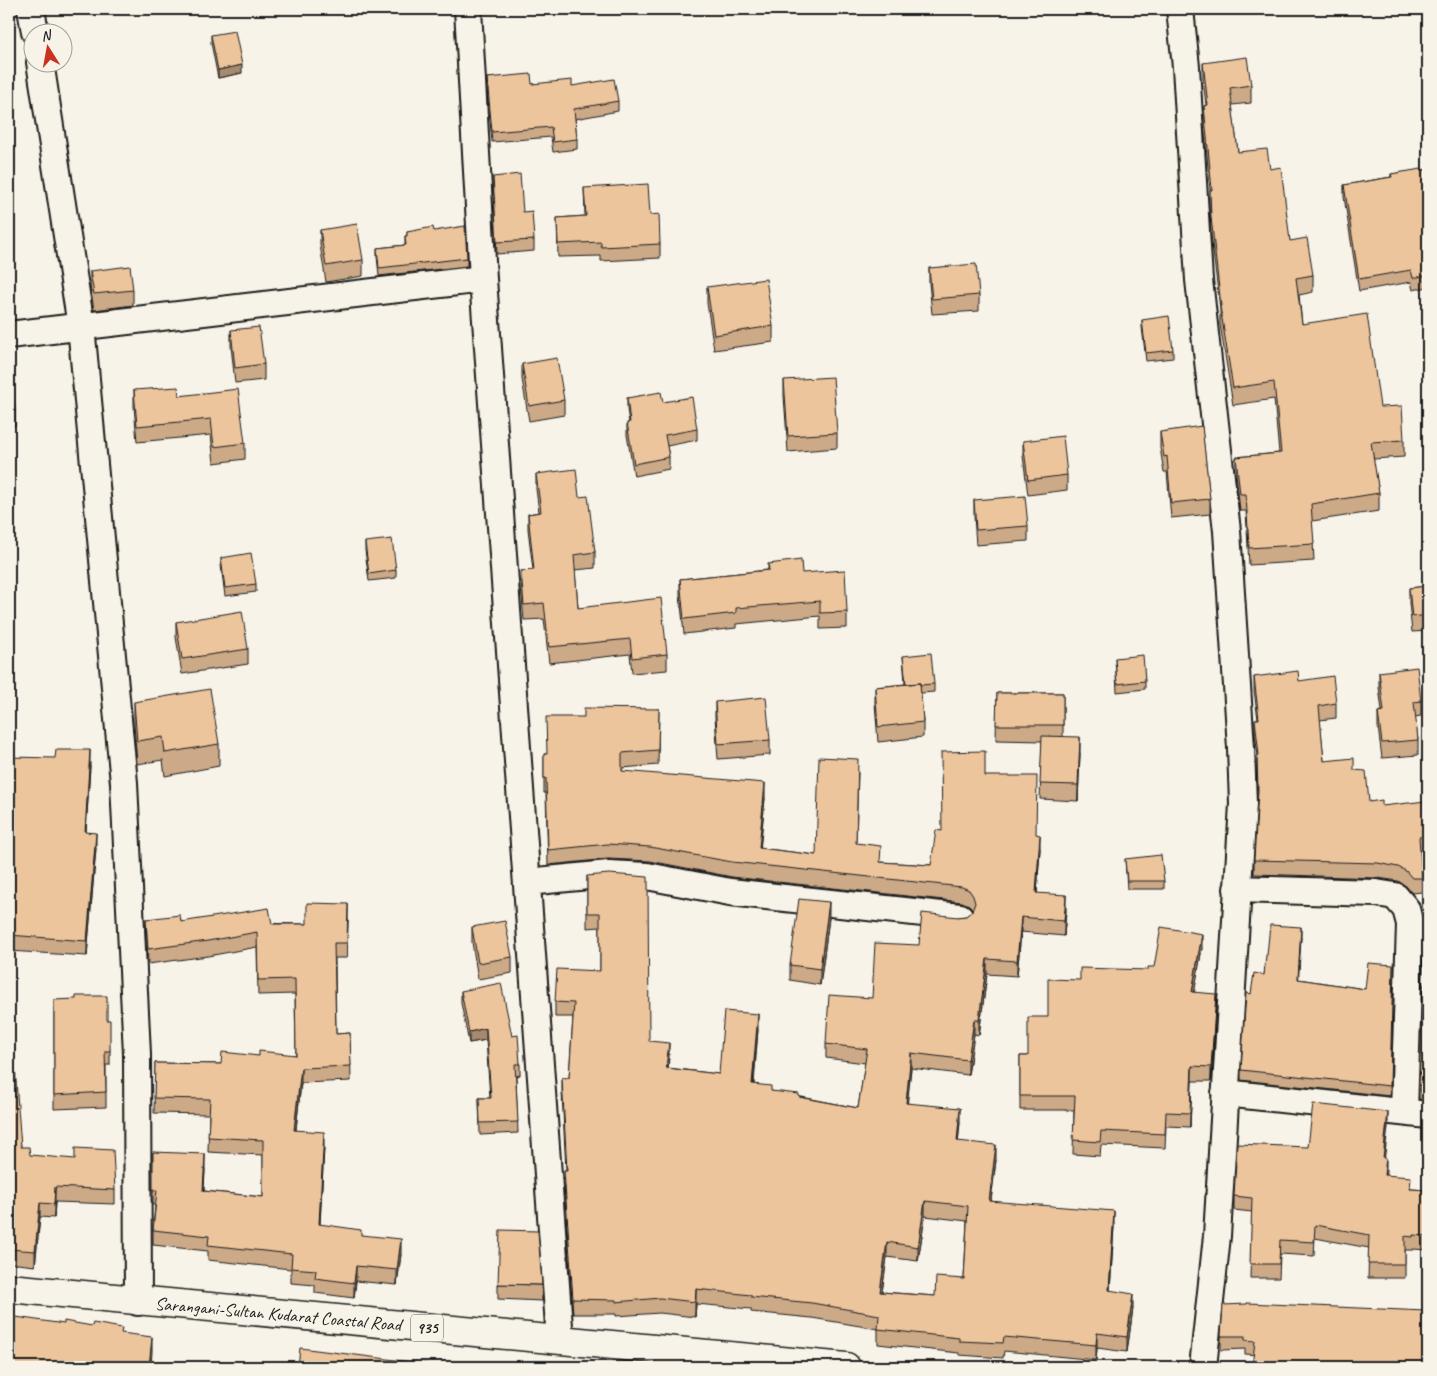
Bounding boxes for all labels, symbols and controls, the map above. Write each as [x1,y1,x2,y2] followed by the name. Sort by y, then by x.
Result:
[22,22,72,72] north arrow
[40,26,54,45] text: N
[154,1292,405,1336] street label: Sarangani-Sultan Kudarat Coastal Road
[411,1315,443,1342] road number: 935

